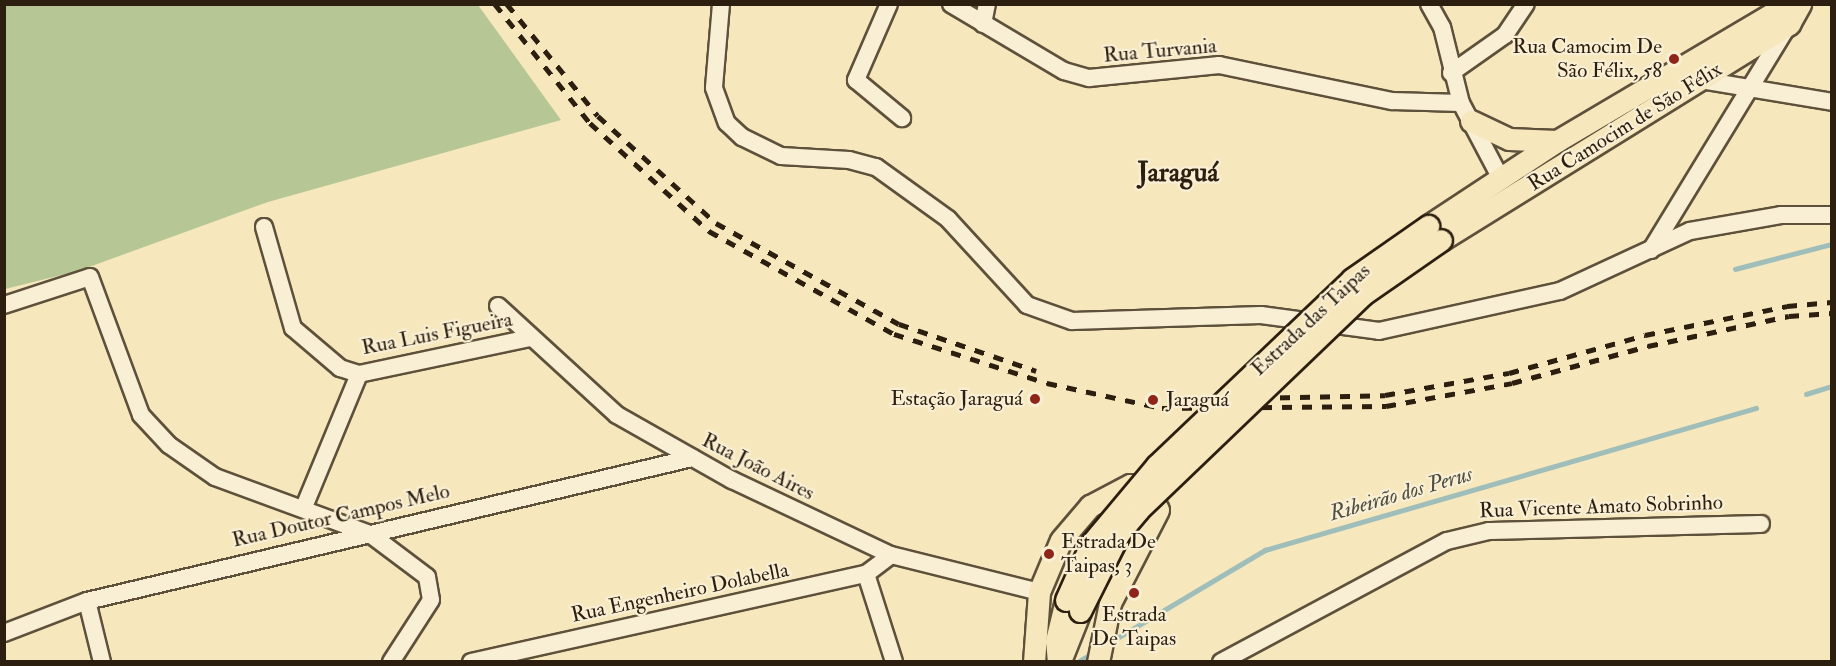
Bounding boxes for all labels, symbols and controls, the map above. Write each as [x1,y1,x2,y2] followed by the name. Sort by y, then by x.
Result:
[1102,33,1218,69] street label: Rua Turvania
[1512,34,1662,84] place label: Rua Camocim De São Félix, 58
[1667,52,1681,66] marker: Rua Camocim De São Félix, 58
[1523,57,1727,197] street label: Rua Camocim de São Félix
[1137,157,1219,189] district label: Jaraguá
[1246,258,1376,382] street label: Estrada das Taipas
[360,307,514,361] street label: Rua Luis Figueira
[890,386,1023,412] place label: Estação Jaraguá
[1166,387,1229,413] place label: Jaraguá
[1144,391,1162,409] marker: Jaraguá
[1028,392,1042,406] marker: Estação Jaraguá
[698,428,818,506] street label: Rua João Aires
[1326,461,1476,527] water label: Ribeirão dos Perus
[230,479,452,553] street label: Rua Doutor Campos Melo
[1479,490,1723,524] street label: Rua Vicente Amato Sobrinho
[1061,529,1156,579] place label: Estrada De Taipas, 3
[1042,547,1056,561] marker: Estrada De Taipas, 3
[569,558,791,628] street label: Rua Engenheiro Dolabella
[1127,586,1141,600] marker: Estrada De Taipas
[1092,602,1176,652] place label: Estrada De Taipas

